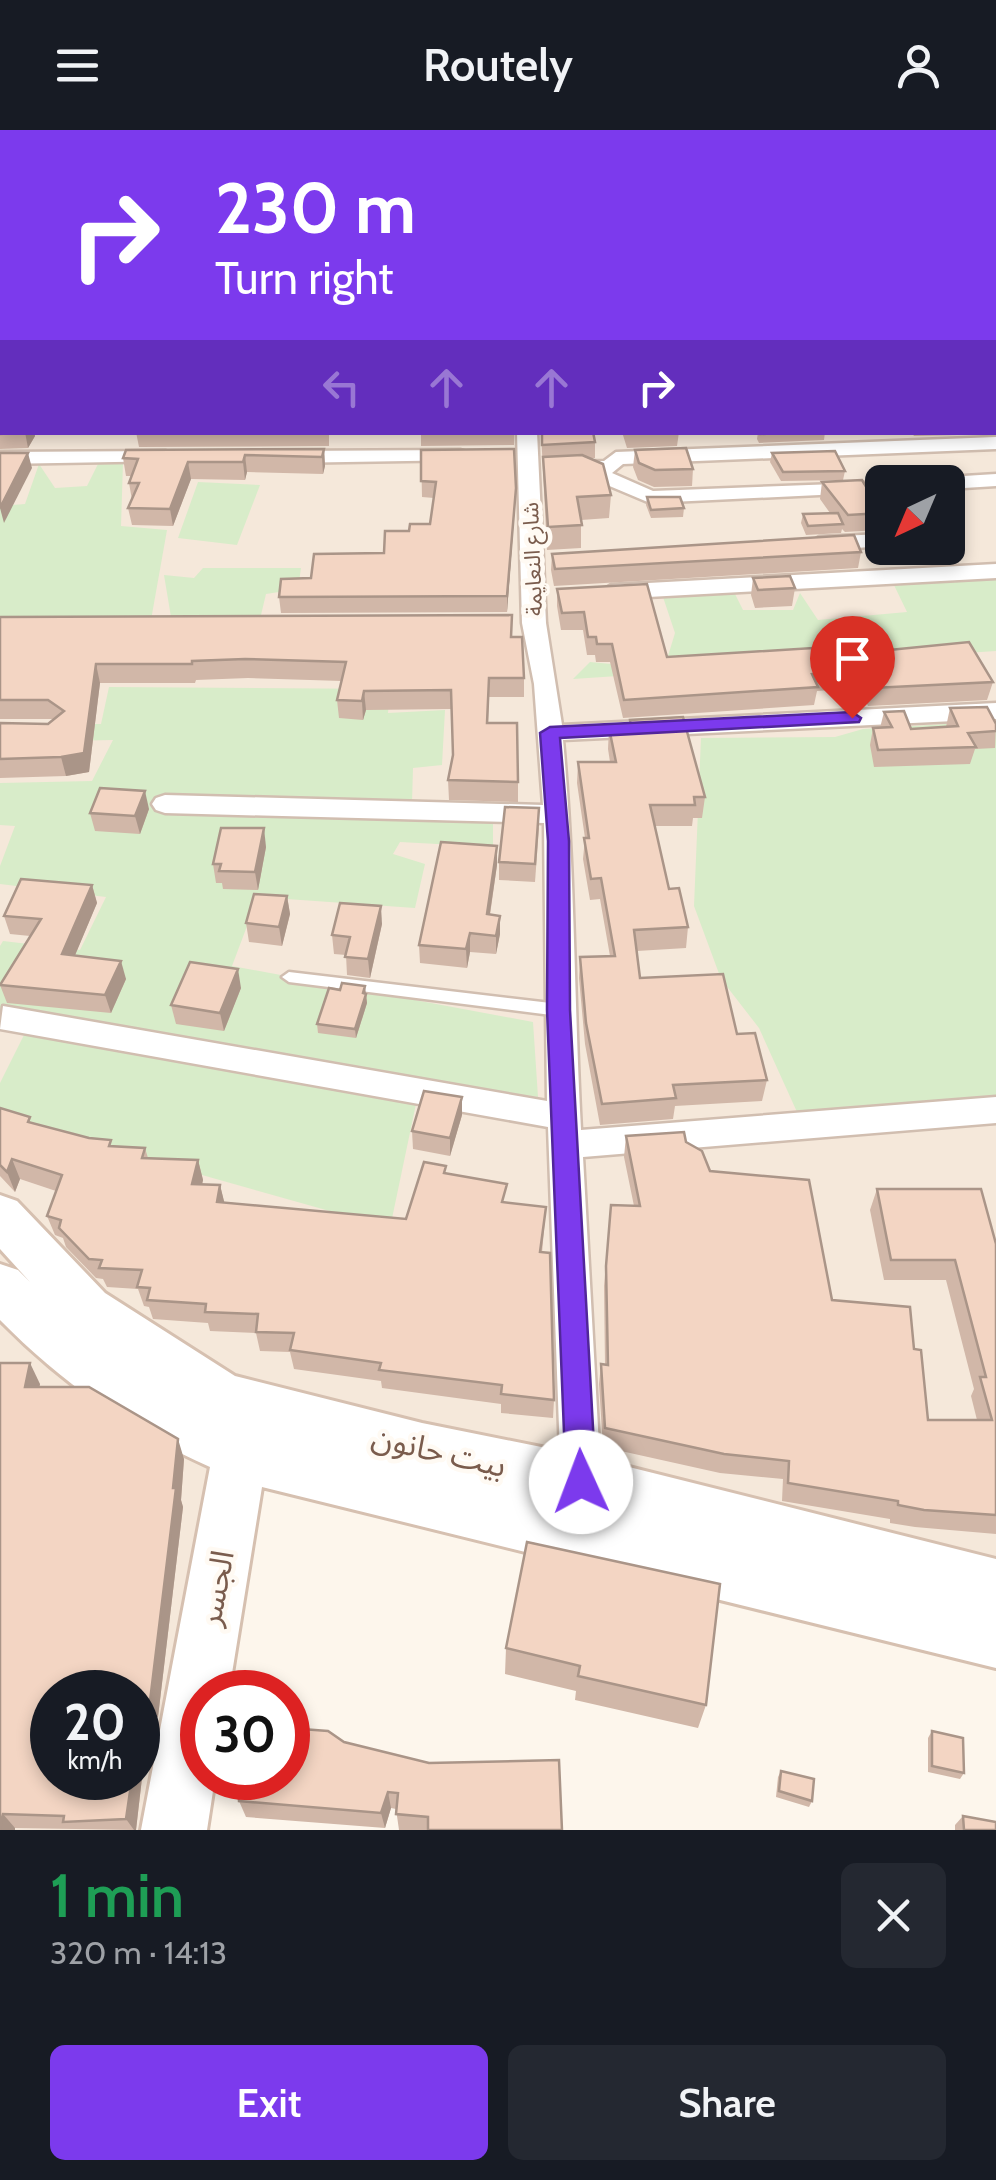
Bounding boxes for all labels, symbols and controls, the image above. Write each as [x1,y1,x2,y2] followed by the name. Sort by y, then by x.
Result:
[50,38,105,93] icon: menu
[423,38,573,92] text: Routely
[891,38,946,93] icon: person
[215,165,416,251] text: 230 m
[50,170,180,300] icon: right
[215,251,394,305] text: Turn right
[314,360,369,415] icon: left
[419,360,474,415] icon: ahead
[524,360,579,415] icon: ahead
[629,360,684,415] icon: right
[865,465,965,565] north arrow
[865,465,965,565] map controls
[517,501,551,617] street label: شارع النعايمة
[810,616,895,719] pin
[825,631,880,686] icon: arrive
[368,1416,510,1485] street label: بيت حانون
[529,1430,633,1534] position arrow
[189,1547,242,1630] street label: الجسر
[180,1670,310,1800] speed limit sign: 30
[64,1692,126,1753] text: 20
[68,1745,122,1775] text: km/h
[50,1859,184,1932] text: 1 min
[841,1863,946,1968] button: close
[50,1933,227,1972] text: 320 m · 14:13
[50,2045,488,2160] button: Exit
[508,2045,946,2160] button: Share

